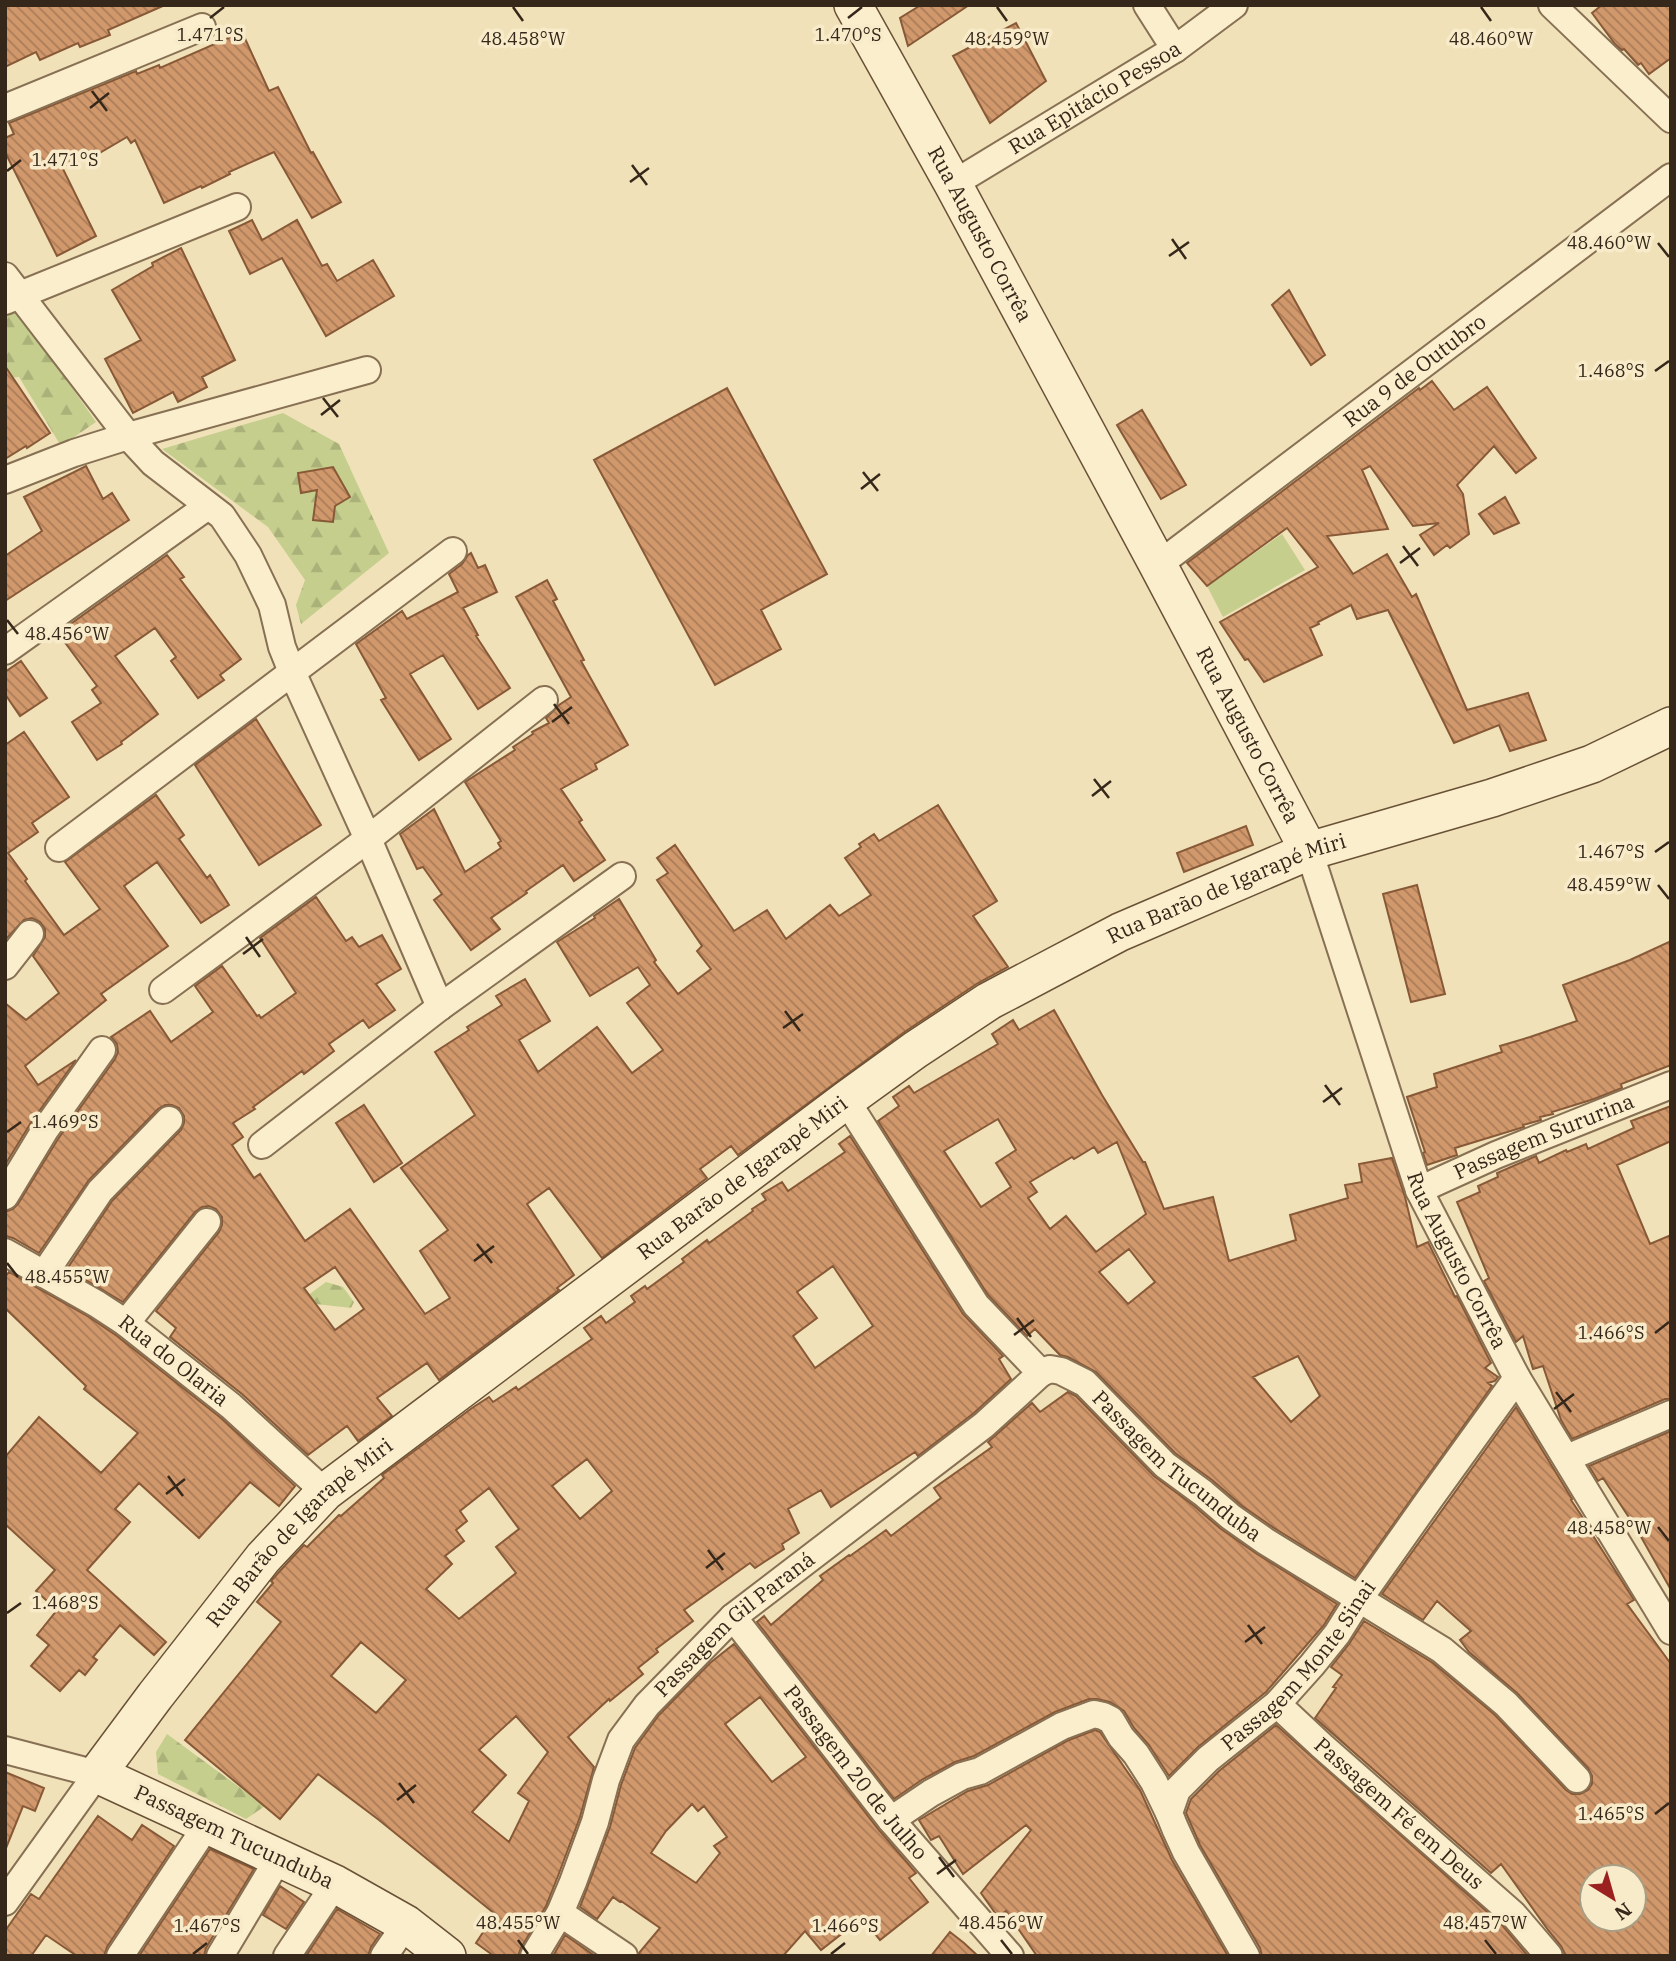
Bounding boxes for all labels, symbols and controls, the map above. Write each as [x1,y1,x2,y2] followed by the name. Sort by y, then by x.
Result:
[177,23,244,46] text: 1.471°S
[815,23,882,46] text: 1.470°S
[481,27,566,50] text: 48.458°W
[965,27,1050,50] text: 48.459°W
[1449,27,1534,50] text: 48.460°W
[1003,34,1186,160] street label: Rua Epitácio Pessoa
[922,141,1040,327] street label: Rua Augusto Corrêa
[32,148,99,171] text: 1.471°S
[1567,231,1652,254] text: 48.460°W
[1337,307,1491,433] street label: Rua 9 de Outubro
[1578,359,1645,382] text: 1.468°S
[25,622,110,645] text: 48.456°W
[1191,641,1307,828] street label: Rua Augusto Corrêa
[1102,826,1349,950] street label: Rua Barão de Igarapé Miri
[1578,840,1645,863] text: 1.467°S
[1567,873,1652,896] text: 48.459°W
[1449,1086,1638,1185] street label: Passagem Sururina
[631,1089,853,1265] street label: Rua Barão de Igarapé Miri
[32,1110,99,1133] text: 1.469°S
[1401,1168,1514,1353] street label: Rua Augusto Corrêa
[25,1265,110,1288] text: 48.455°W
[113,1308,235,1412] street label: Rua do Olaria
[1578,1321,1645,1344] text: 1.466°S
[1087,1384,1268,1547] street label: Passagem Tucunduba
[199,1431,398,1632] street label: Rua Barão de Igarapé Miri
[1567,1516,1652,1539] text: 48.458°W
[648,1545,820,1702] street label: Passagem Gil Paraná
[1215,1574,1381,1756] street label: Passagem Monte Sinai
[32,1591,99,1614] text: 1.468°S
[778,1679,934,1865] street label: Passagem 20 de Julho
[1309,1731,1490,1895] street label: Passagem Fé em Deus
[130,1778,339,1895] street label: Passagem Tucunduba
[1578,1802,1645,1825] text: 1.465°S
[1578,1863,1648,1933] north arrow
[1610,1897,1636,1926] text: N
[476,1911,561,1934] text: 48.455°W
[959,1911,1044,1934] text: 48.456°W
[1443,1911,1528,1934] text: 48.457°W
[174,1914,241,1937] text: 1.467°S
[812,1914,879,1937] text: 1.466°S

